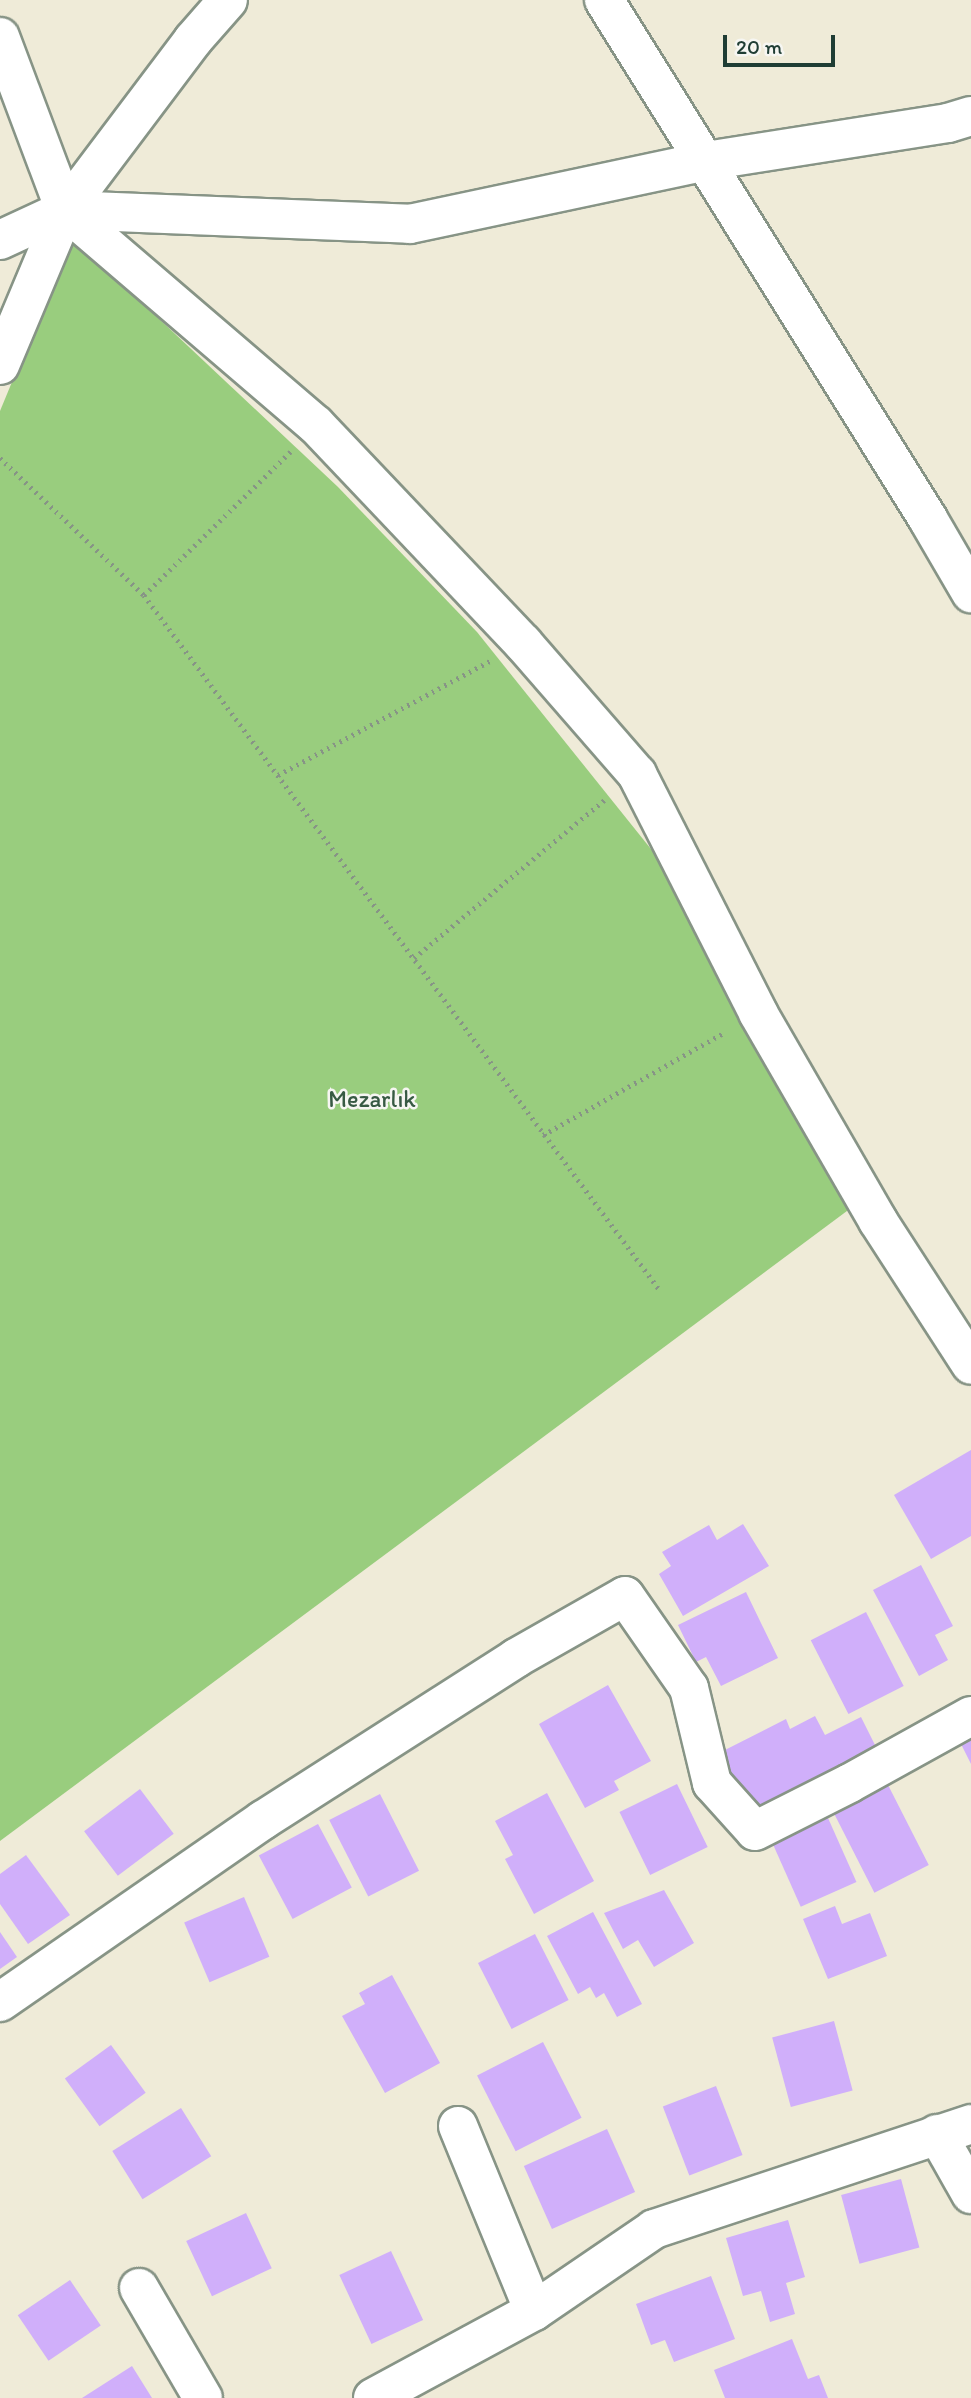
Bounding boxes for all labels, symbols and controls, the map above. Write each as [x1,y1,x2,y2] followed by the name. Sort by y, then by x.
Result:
[726,21,838,65] scale bar
[736,34,782,59] text: 20 m
[328,1085,416,1113] park label: Mezarlık

